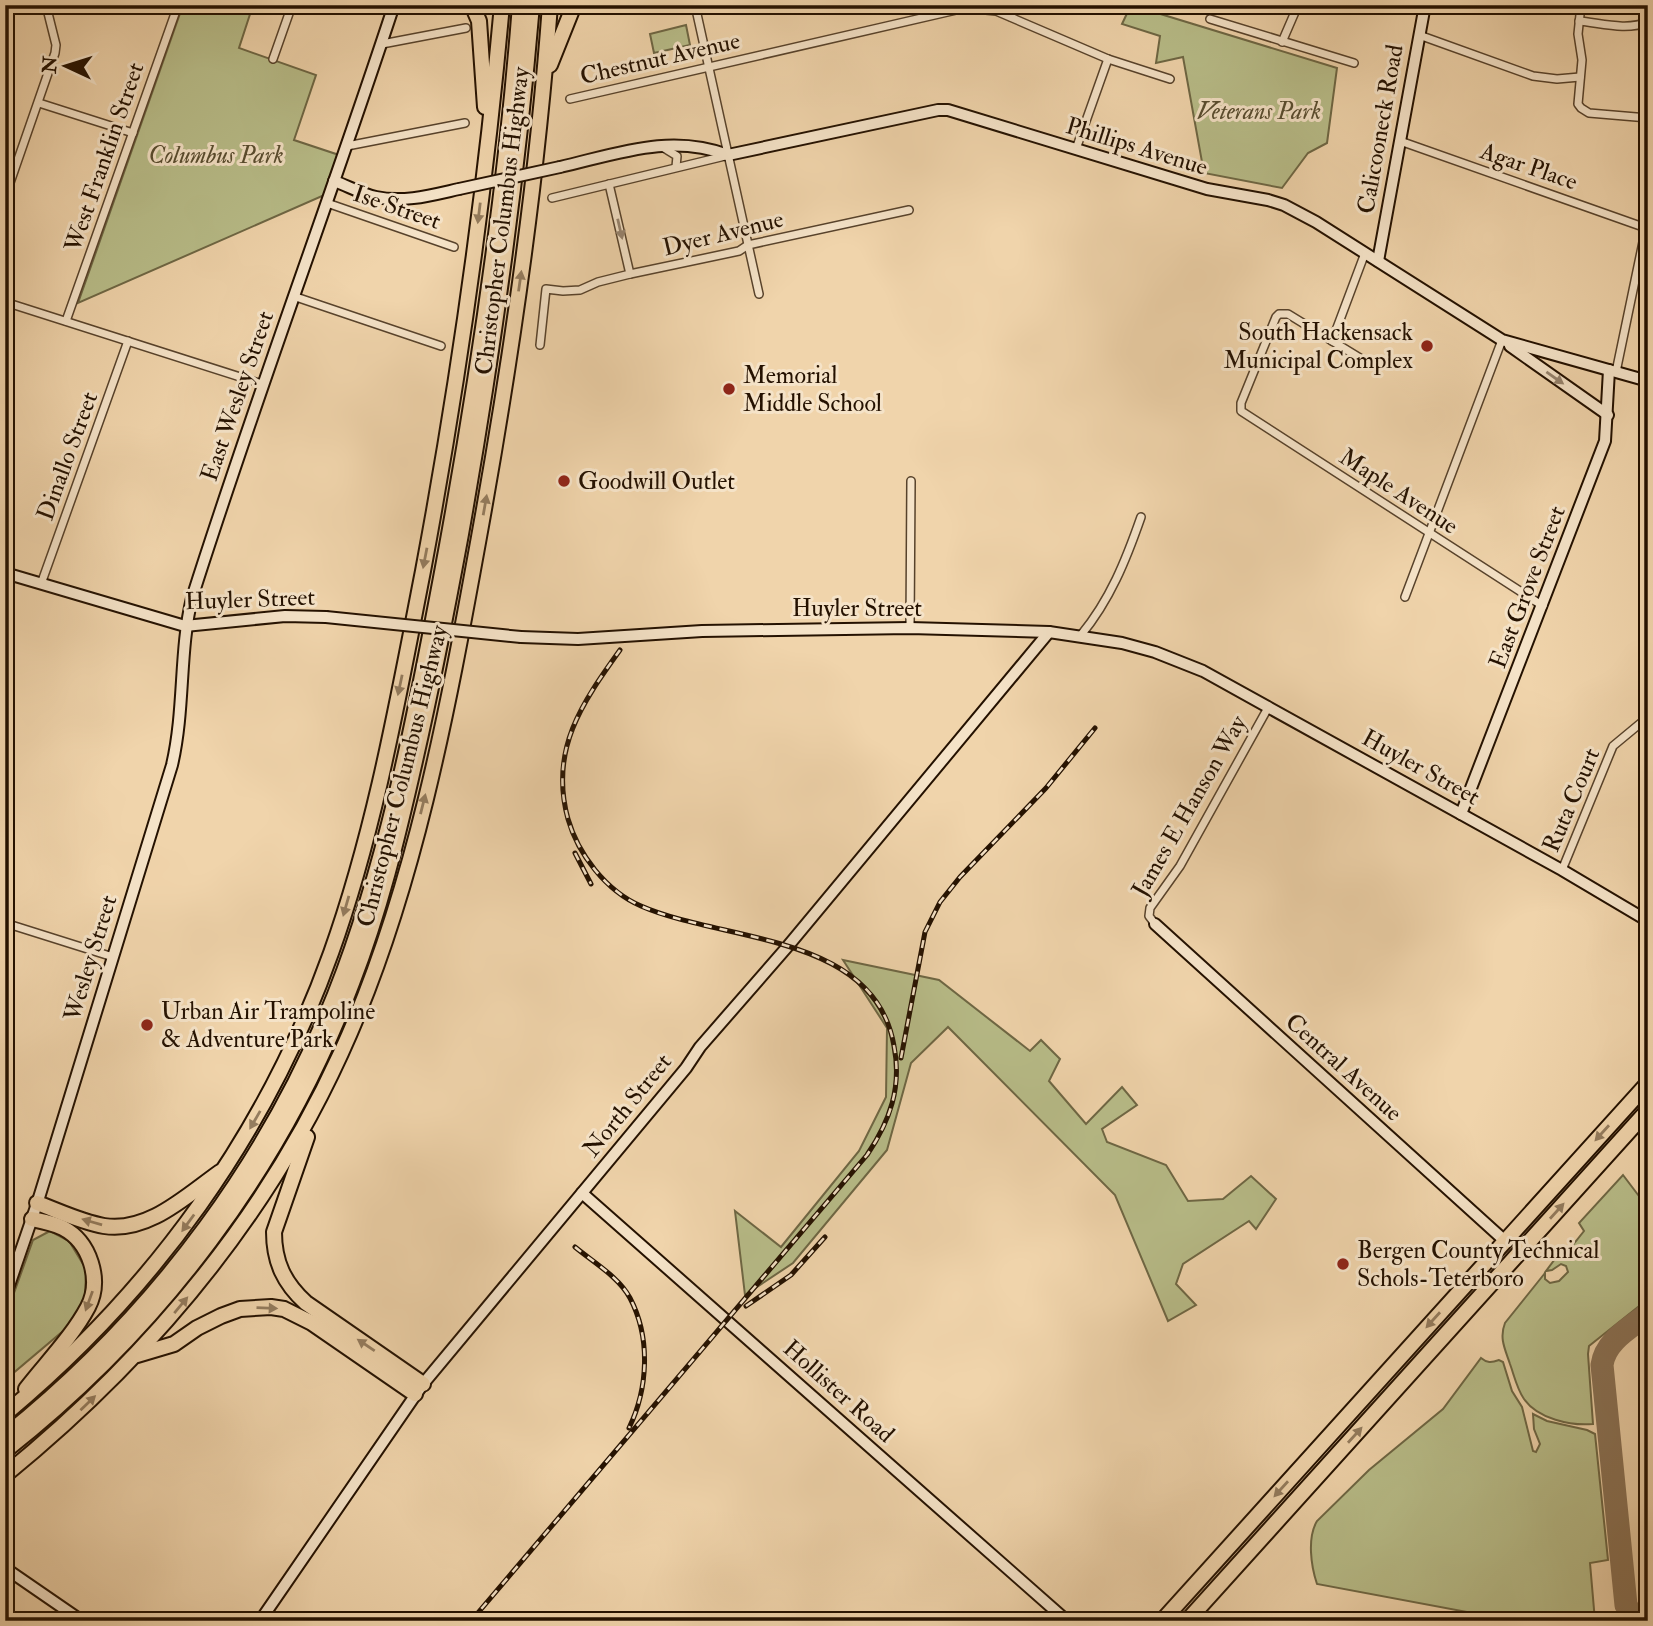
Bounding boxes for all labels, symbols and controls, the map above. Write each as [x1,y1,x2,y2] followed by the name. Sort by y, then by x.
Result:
[577,25,743,92] street label: Chestnut Avenue
[32,32,102,102] north arrow
[1350,42,1411,216] street label: Calicooneck Road
[37,55,63,75] text: N
[57,58,151,257] street label: West Franklin Street
[468,65,537,377] street label: Christopher Columbus Highway
[1197,96,1321,127] park label: Veterans Park
[1062,110,1211,183] street label: Phillips Avenue
[1475,135,1581,198] street label: Agar Place
[148,140,284,171] park label: Columbus Park
[349,178,445,237] street label: Ise Street
[474,202,485,224] one-way arrow
[659,204,787,263] street label: Dyer Avenue
[614,218,625,240] one-way arrow
[515,269,526,291] one-way arrow
[194,307,281,485] street label: East Wesley Street
[1224,317,1414,376] place label: South Hackensack Municipal Complex
[1419,338,1435,354] marker: South Hackensack Municipal Complex
[743,360,882,419] place label: Memorial Middle School
[1546,371,1564,385] one-way arrow
[721,381,737,397] marker: Memorial Middle School
[30,387,105,525] street label: Dinallo Street
[1333,442,1464,541] street label: Maple Avenue
[578,466,735,497] place label: Goodwill Outlet
[556,473,572,489] marker: Goodwill Outlet
[480,494,491,516] one-way arrow
[1482,501,1573,673] street label: East Grove Street
[419,547,430,569] one-way arrow
[184,582,316,617] street label: Huyler Street
[792,593,922,624] street label: Huyler Street
[350,622,455,930] street label: Christopher Columbus Highway
[394,674,405,696] one-way arrow
[1124,709,1254,904] street label: James E Hanson Way
[1356,722,1485,813] street label: Huyler Street
[1536,743,1607,857] street label: Ruta Court
[418,793,429,815] one-way arrow
[56,891,124,1026] street label: Wesley Street
[341,895,351,916] one-way arrow
[161,996,375,1055] place label: Urban Air Trampoline & Adventure Park
[1279,1007,1409,1128] street label: Central Avenue
[139,1017,155,1033] marker: Urban Air Trampoline & Adventure Park
[576,1047,679,1164] street label: North Street
[249,1110,261,1130] one-way arrow
[1594,1124,1610,1142] one-way arrow
[1548,1203,1564,1220] one-way arrow
[181,1214,195,1232] one-way arrow
[81,1217,102,1227] one-way arrow
[1357,1235,1599,1294] place label: Bergen County Technical Schols-Teterboro
[1335,1256,1351,1272] marker: Bergen County Technical Schols-Teterboro
[83,1290,94,1311] one-way arrow
[173,1296,188,1313] one-way arrow
[256,1302,278,1314] one-way arrow
[1425,1311,1441,1329] one-way arrow
[776,1333,901,1450] street label: Hollister Road
[357,1339,376,1352] one-way arrow
[80,1394,97,1411] one-way arrow
[1347,1426,1363,1444] one-way arrow
[1273,1480,1289,1497] one-way arrow

